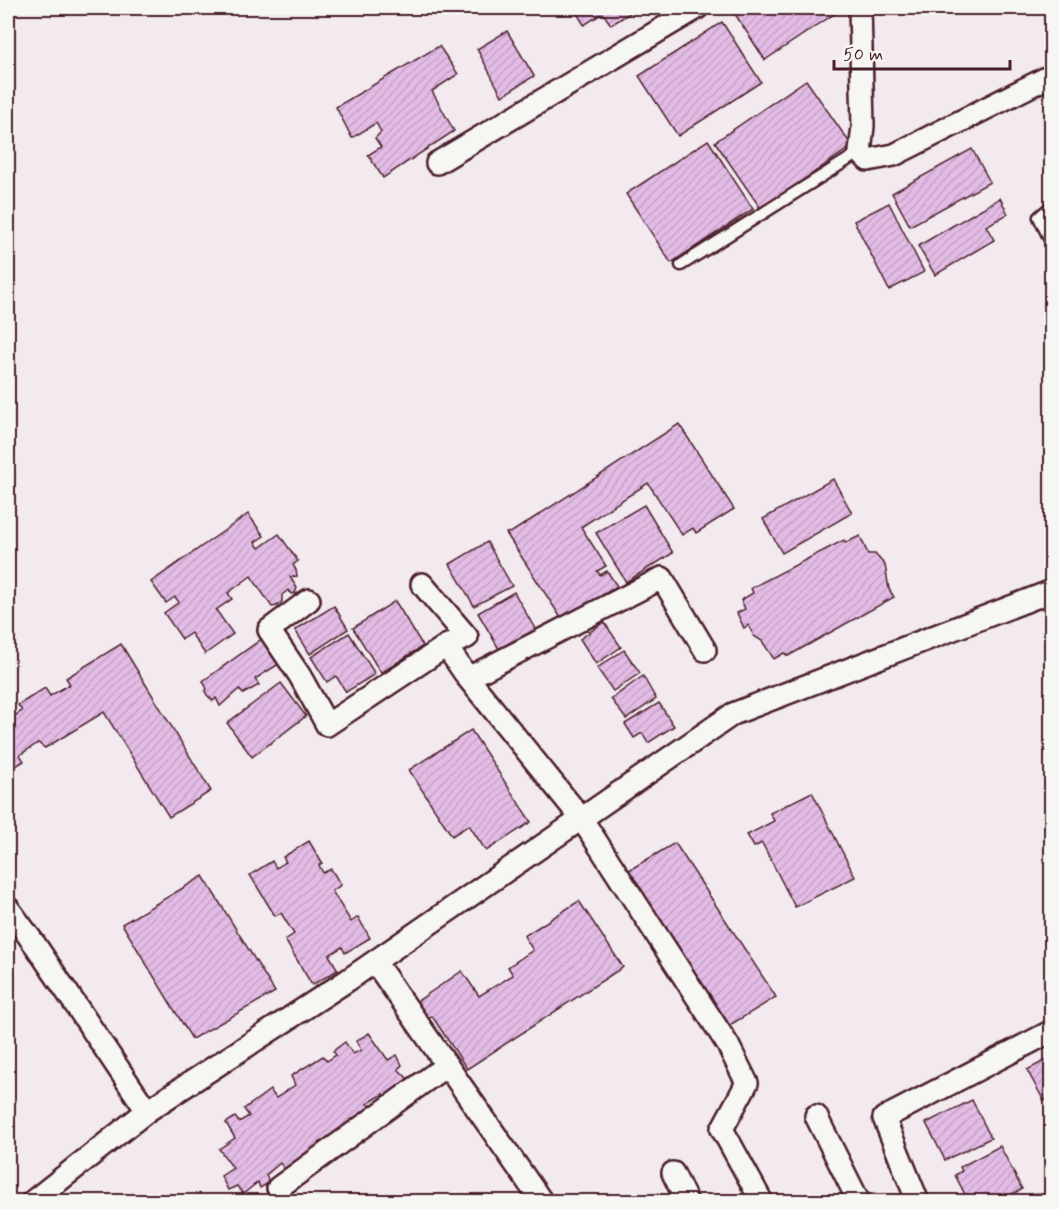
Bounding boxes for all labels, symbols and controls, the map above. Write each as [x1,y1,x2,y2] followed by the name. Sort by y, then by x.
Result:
[834,33,1010,71] scale bar
[843,43,883,67] text: 50 m

